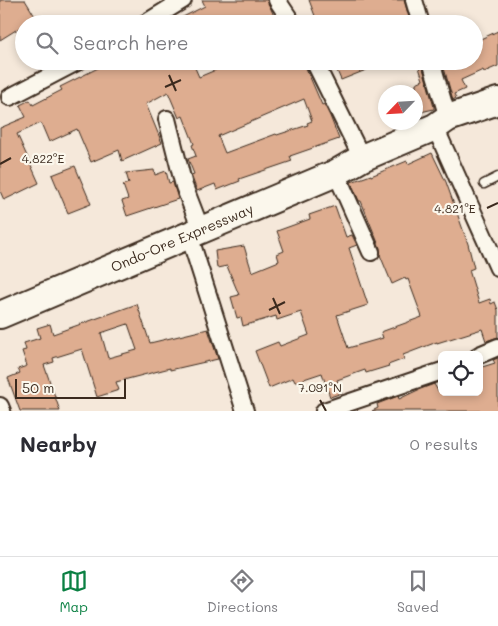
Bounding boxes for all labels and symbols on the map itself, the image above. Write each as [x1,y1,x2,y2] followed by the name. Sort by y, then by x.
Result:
[378,85,423,130] north arrow
[22,150,64,166] text: 4.822°E
[108,199,256,276] street label: Ondo-Ore Expressway
[434,200,476,216] text: 4.821°E
[15,376,126,399] scale bar
[298,379,342,395] text: 7.091°N

